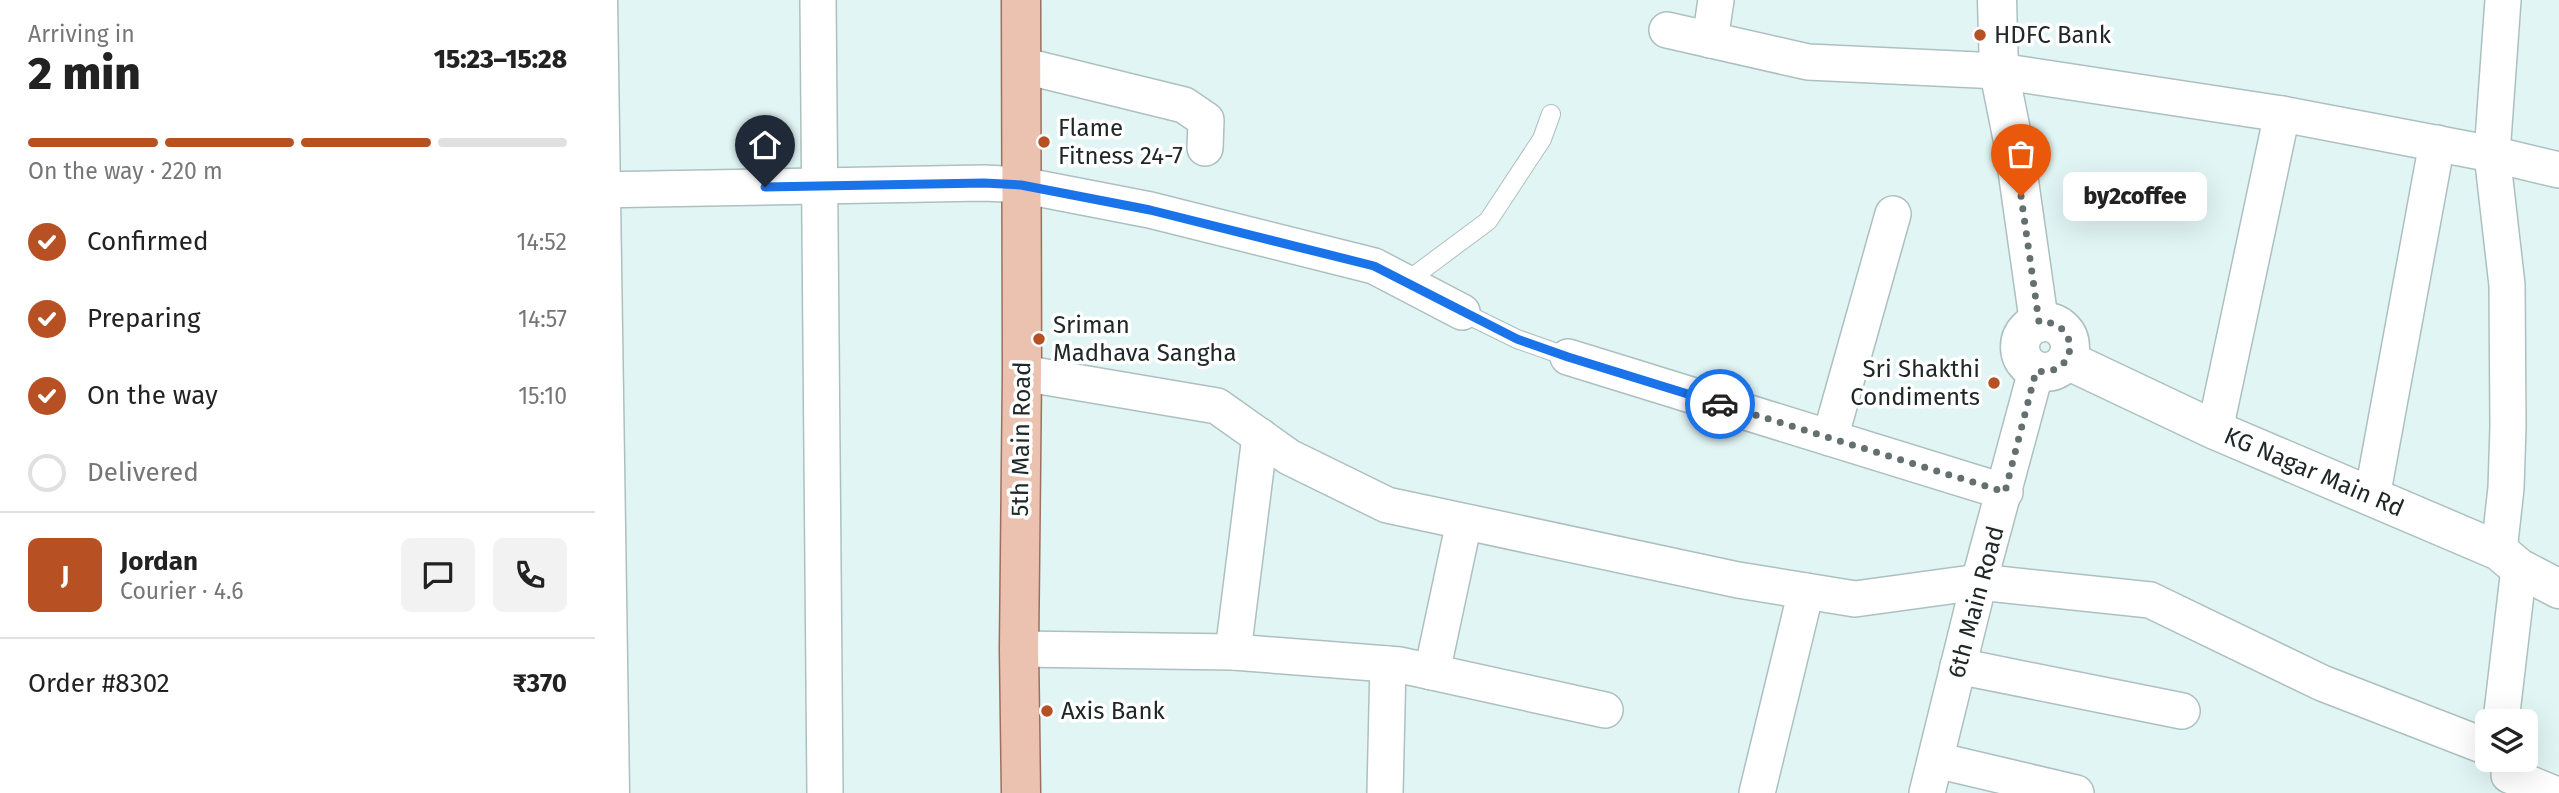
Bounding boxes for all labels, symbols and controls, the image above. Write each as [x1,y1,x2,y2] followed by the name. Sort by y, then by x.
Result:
[28,20,135,48] text: Arriving in
[1994,21,2112,49] place label: HDFC Bank
[1972,27,1988,43] marker: HDFC Bank
[434,44,567,75] text: 15:23–15:28
[28,46,141,101] text: 2 min
[1058,114,1183,170] place label: Flame Fitness 24-7
[735,115,795,187] pin
[1991,124,2051,196] pin
[746,126,784,164] icon: home
[1036,134,1052,150] marker: Flame Fitness 24-7
[2002,135,2040,173] icon: bag
[28,157,223,185] text: On the way · 220 m
[2063,172,2207,220] callout: by2coffee
[2084,182,2186,210] text: by2coffee
[28,223,66,261] icon: check
[87,226,208,257] text: Confirmed
[517,228,567,256] text: 14:52
[28,300,66,338] icon: check
[87,303,200,334] text: Preparing
[518,305,567,333] text: 14:57
[1053,311,1236,367] place label: Sriman Madhava Sangha
[1031,331,1047,347] marker: Sriman Madhava Sangha
[1850,355,1980,411] place label: Sri Shakthi Condiments
[1006,361,1036,517] street label: 5th Main Road
[1685,369,1755,439] courier
[1986,375,2002,391] marker: Sri Shakthi Condiments
[28,377,66,415] icon: check
[87,380,218,411] text: On the way
[518,382,567,410] text: 15:10
[1701,385,1739,423] icon: car
[2220,421,2408,523] street label: KG Nagar Main Rd
[87,457,199,488] text: Delivered
[1942,523,2010,681] street label: 6th Main Road
[401,538,475,612] button: chat
[493,538,567,612] button: phone
[120,546,198,577] text: Jordan
[61,560,69,591] text: J
[120,577,244,605] text: Courier · 4.6
[28,668,170,699] text: Order #8302
[512,668,567,699] text: ₹370
[1061,697,1165,725] place label: Axis Bank
[1039,703,1055,719] marker: Axis Bank
[2475,709,2538,772] map controls
[2475,709,2538,772] button: layers

